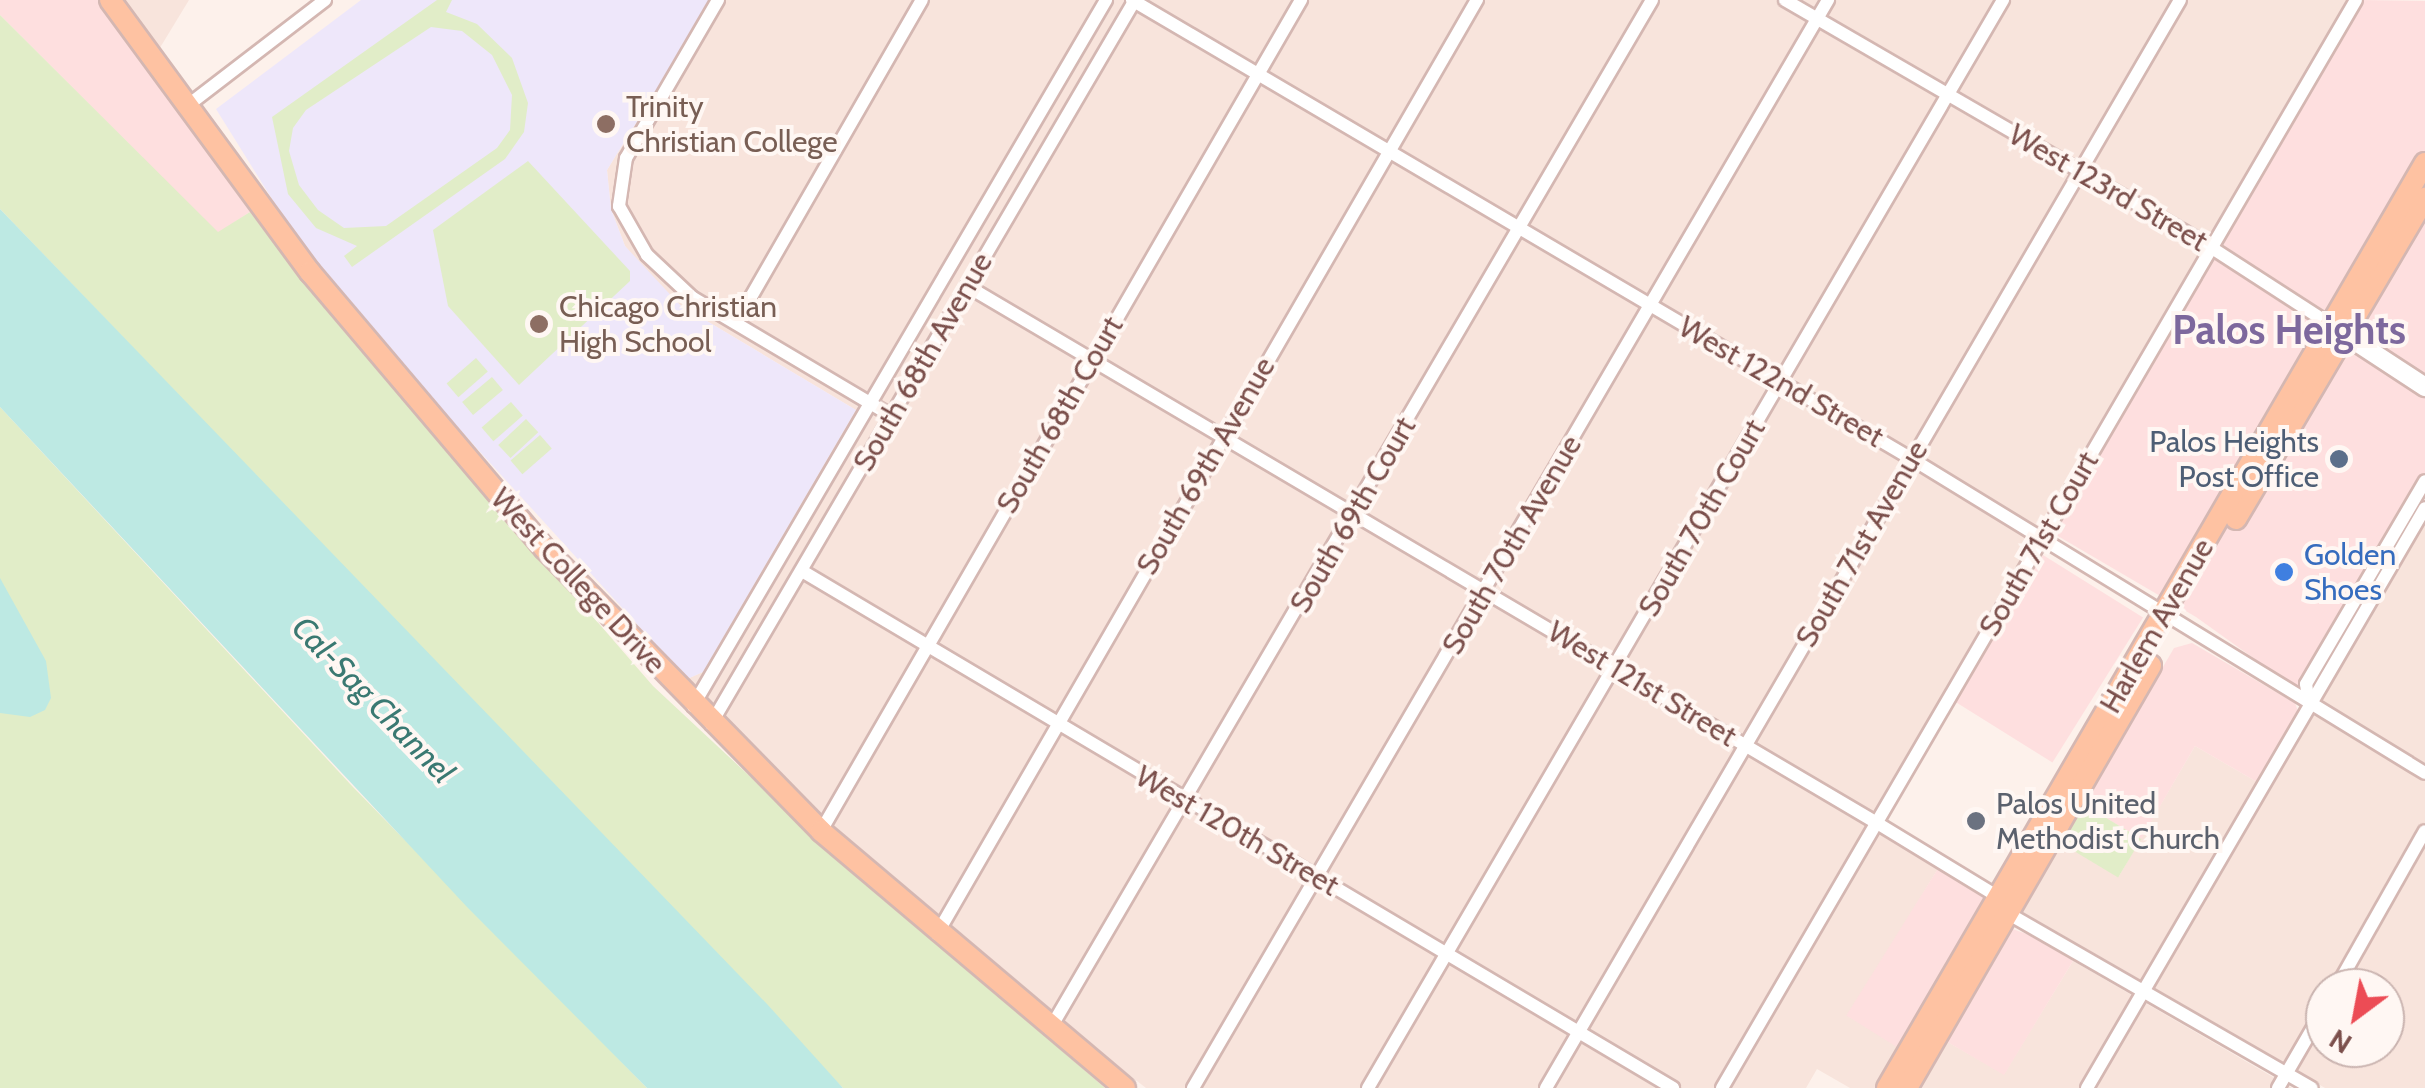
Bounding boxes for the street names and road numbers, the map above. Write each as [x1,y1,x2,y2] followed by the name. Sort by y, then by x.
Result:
[2002,117,2214,259] street label: West 123rd Street
[846,246,1000,478] street label: South 68th Avenue
[1672,309,1890,455] street label: West 122nd Street
[989,310,1131,520] street label: South 68th Court
[1129,351,1283,581] street label: South 69th Avenue
[1282,411,1424,619] street label: South 69th Court
[1631,413,1773,623] street label: South 70th Court
[1435,429,1589,661] street label: South 70th Avenue
[1788,434,1936,654] street label: South 71st Avenue
[1972,445,2106,643] street label: South 71st Court
[483,481,673,681] street label: West College Drive
[2093,532,2221,720] street label: Harlem Avenue
[1541,614,1743,754] street label: West 121st Street
[1129,758,1345,904] street label: West 120th Street

